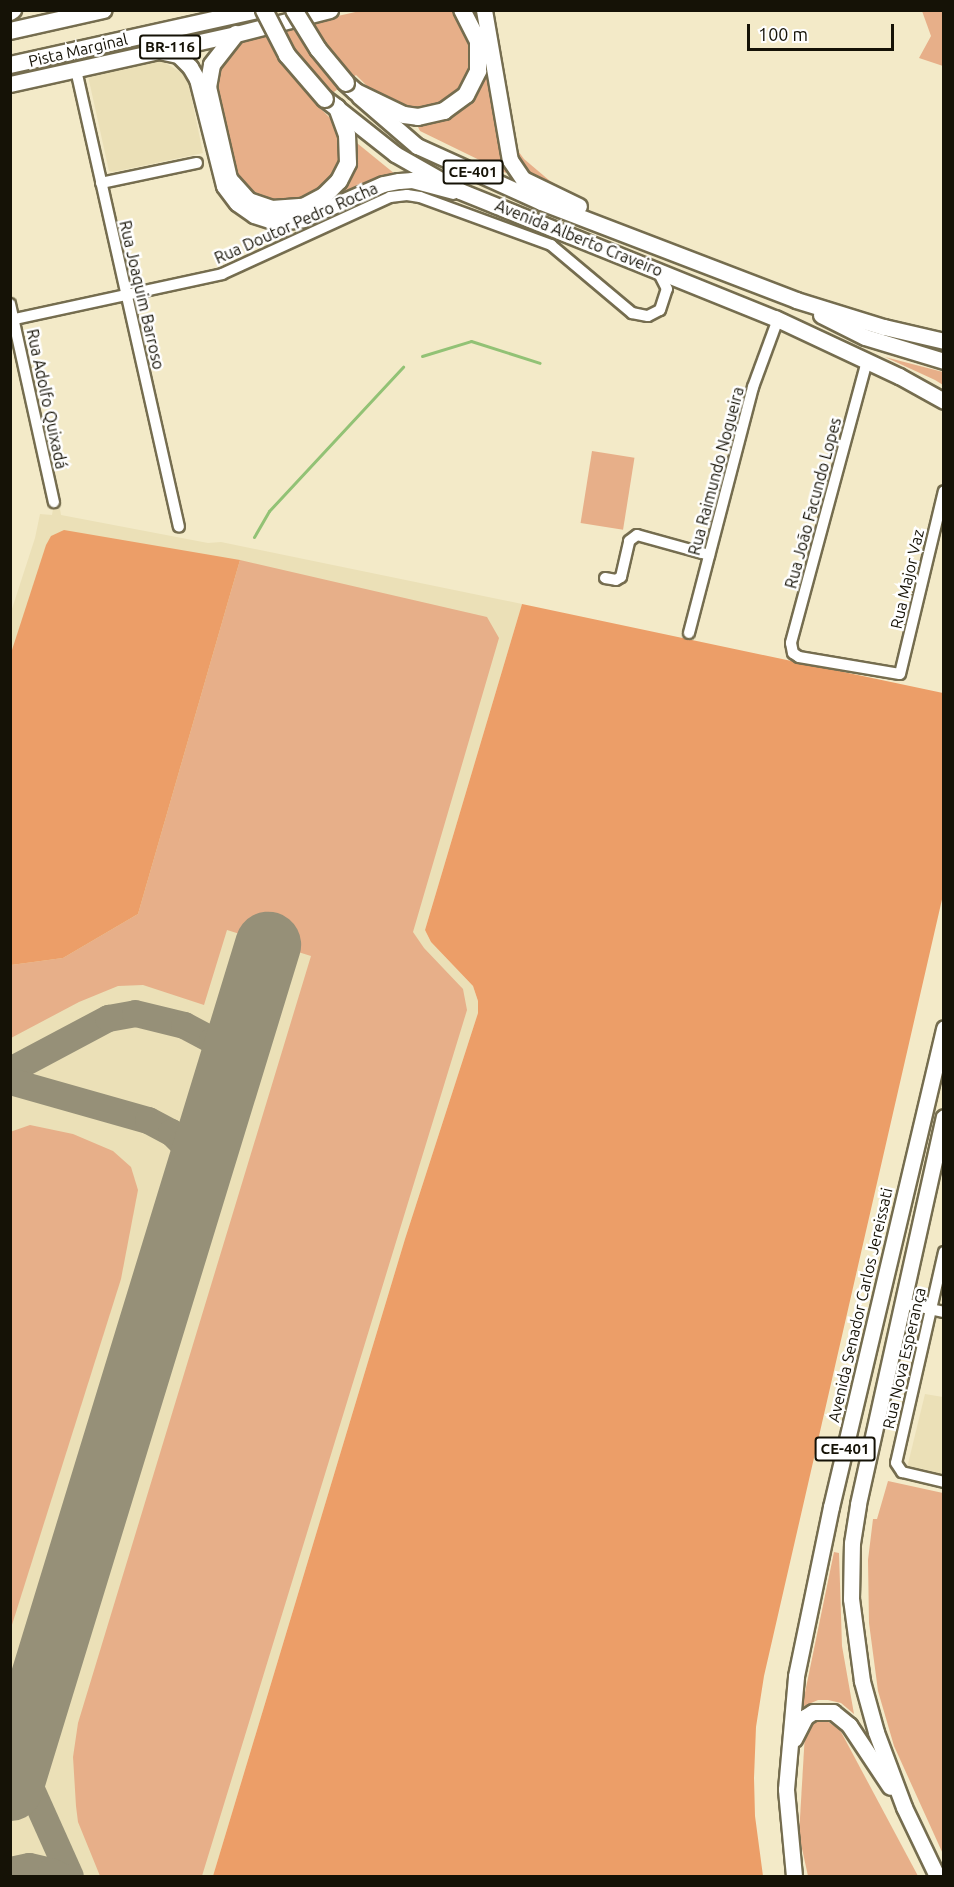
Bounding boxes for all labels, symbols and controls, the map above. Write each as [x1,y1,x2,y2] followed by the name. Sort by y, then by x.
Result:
[750,12,897,50] scale bar
[758,24,808,44] text: 100 m
[26,29,130,71] street label: Pista Marginal
[138,35,201,59] road number: BR-116
[442,160,504,184] road number: CE-401
[211,178,381,268] street label: Rua Doutor Pedro Rocha
[492,196,666,280] street label: Avenida Alberto Craveiro
[115,219,169,371] street label: Rua Joaquim Barroso
[23,327,71,471] street label: Rua Adolfo Quixadá
[684,385,748,557] street label: Rua Raimundo Nogueira
[781,415,845,591] street label: Rua João Facundo Lopes
[886,527,928,631] street label: Rua Major Vaz
[824,1186,896,1424] street label: Avenida Senador Carlos Jereissati
[878,1285,930,1431] street label: Rua Nova Esperança
[814,1437,876,1461] road number: CE-401

